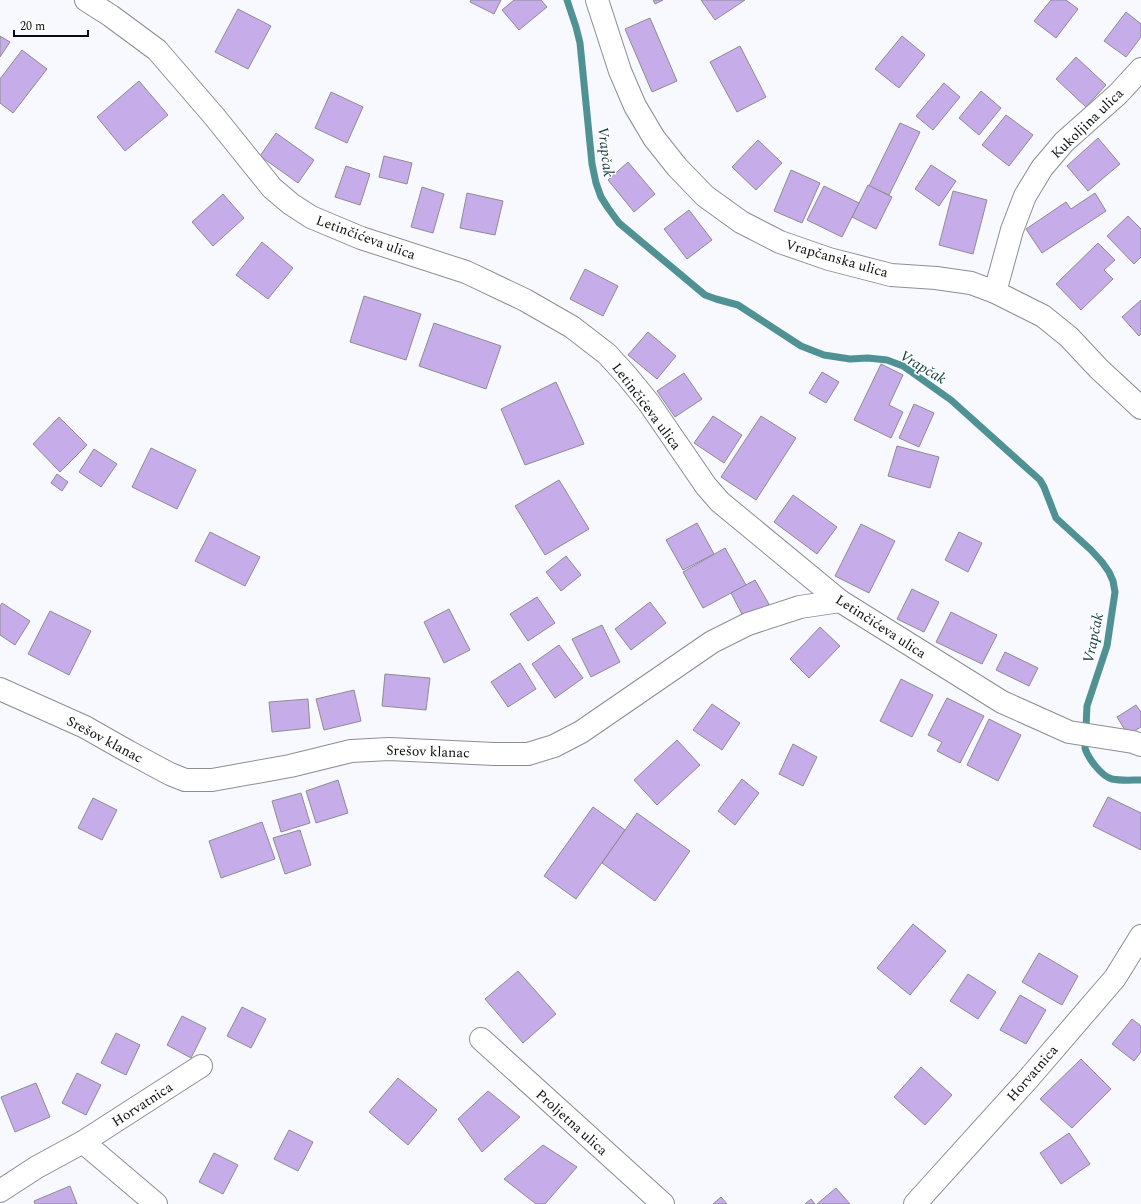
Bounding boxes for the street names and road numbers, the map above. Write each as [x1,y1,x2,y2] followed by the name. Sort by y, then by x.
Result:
[1046,83,1128,164] street label: Kukoljina ulica
[313,210,419,265] street label: Letinčićeva ulica
[783,234,891,283] street label: Vrapčanska ulica
[607,358,687,455] street label: Letinčićeva ulica
[831,589,930,664] street label: Letinčićeva ulica
[63,710,147,769] street label: Srešov klanac
[386,740,471,763] street label: Srešov klanac
[1002,1040,1063,1106] street label: Horvatnica
[108,1077,177,1132] street label: Horvatnica
[531,1084,612,1161] street label: Proljetna ulica

